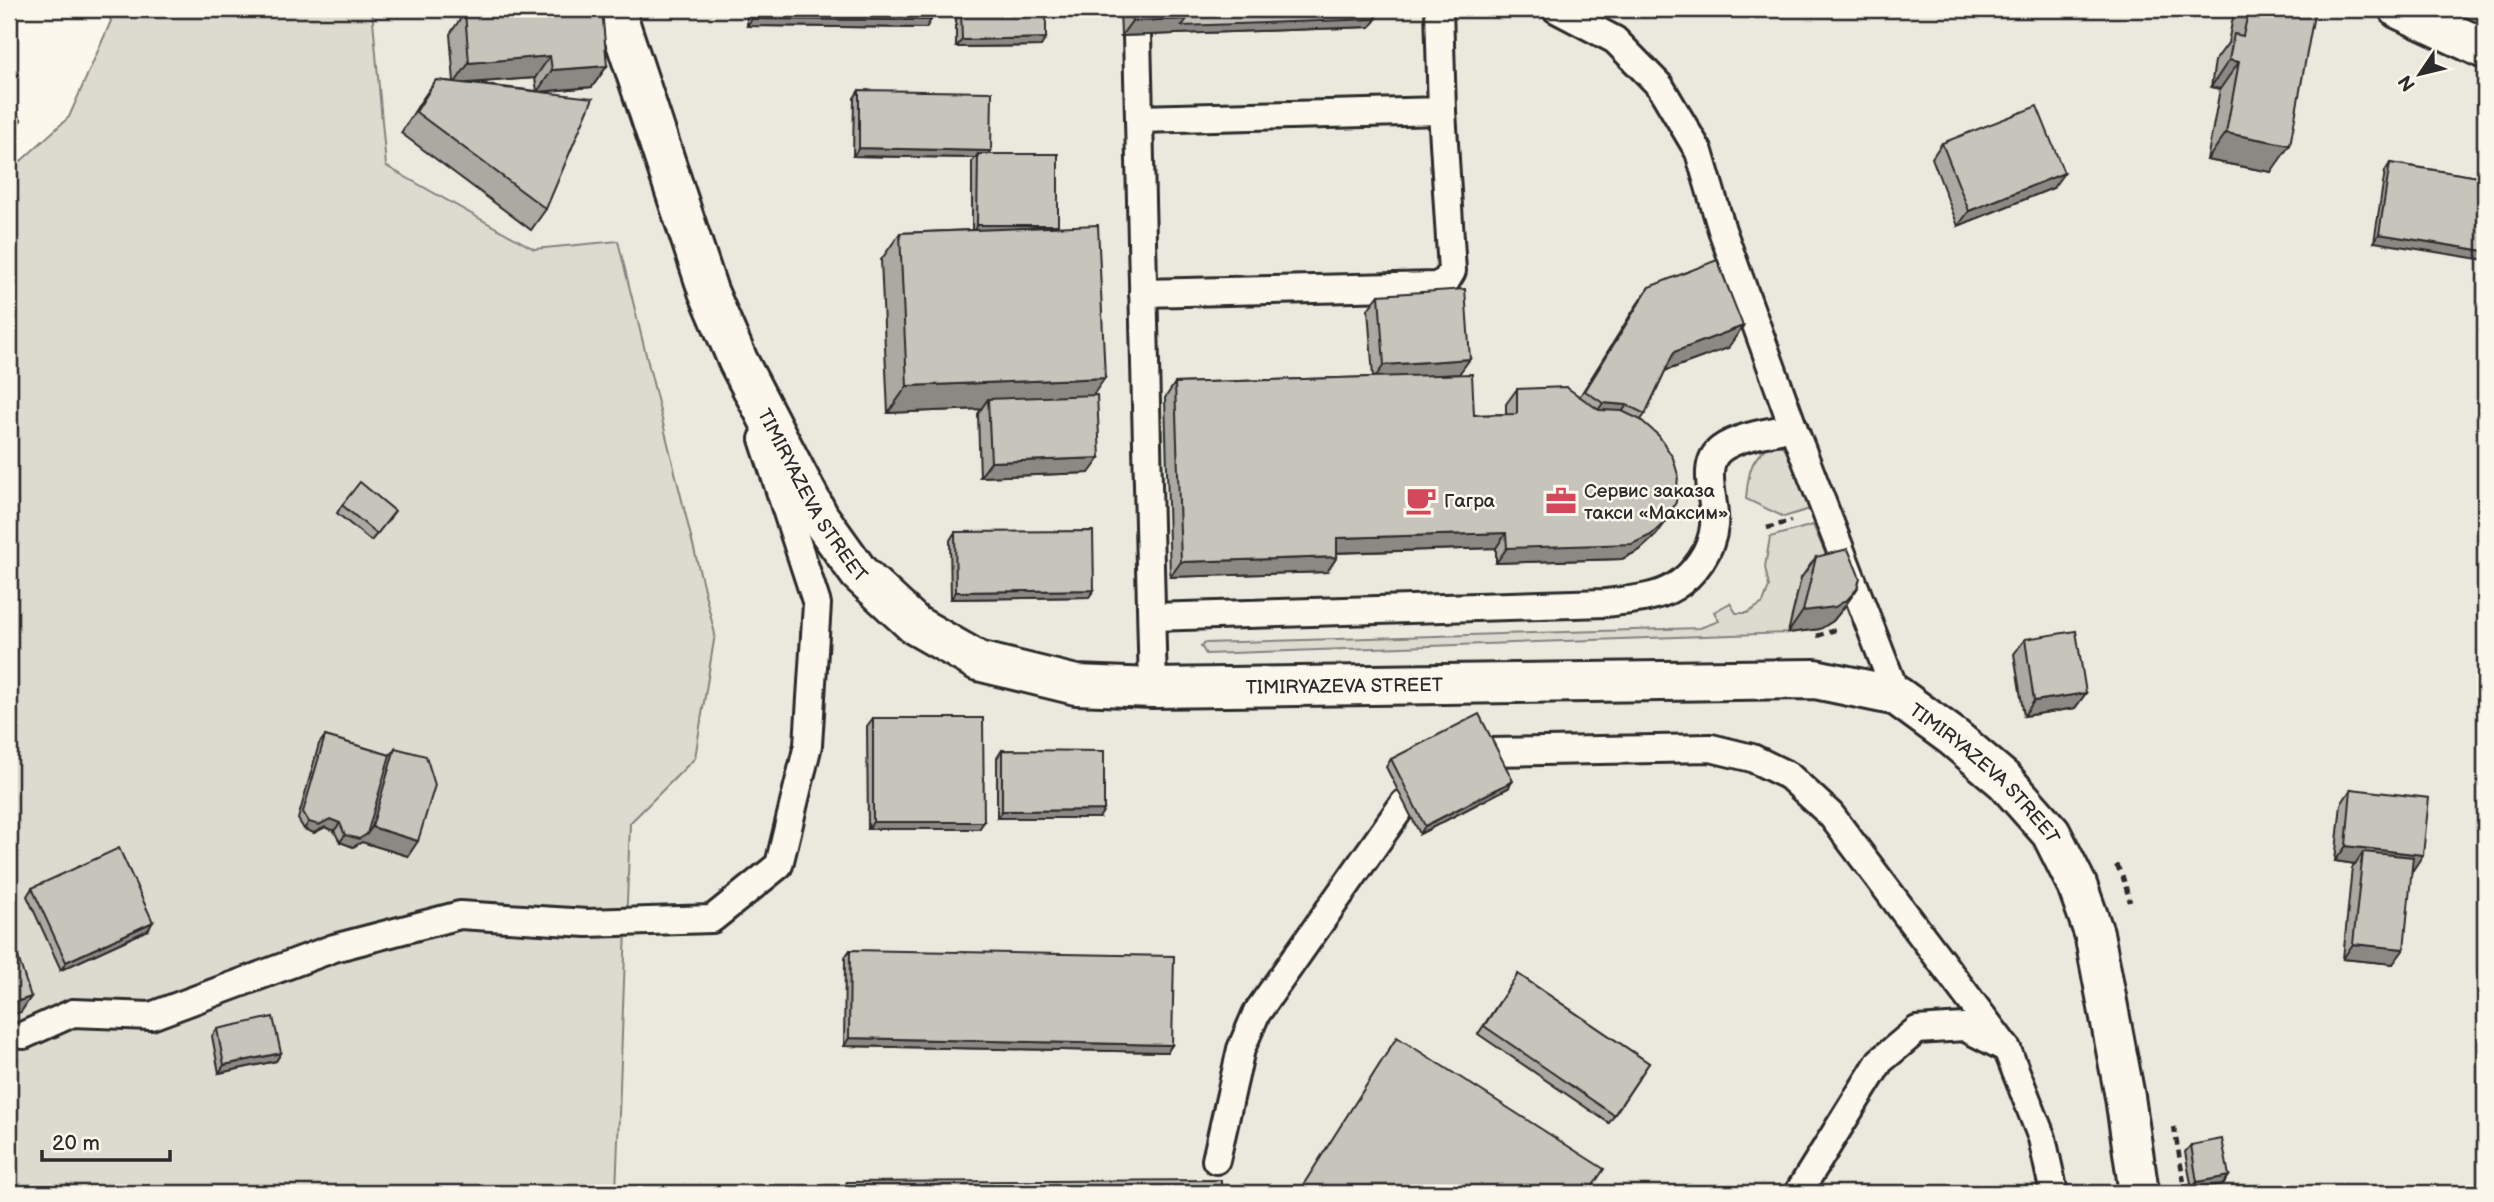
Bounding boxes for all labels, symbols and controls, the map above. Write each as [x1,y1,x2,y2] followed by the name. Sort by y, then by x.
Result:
[2386,38,2456,108] north arrow
[2394,70,2421,95] text: N
[752,405,872,588] street label: TIMIRYAZEVA STREET
[1584,480,1729,525] place label: Сервис заказа такси «Максим»
[1404,483,1438,517] cafe icon: Гагра
[1544,484,1578,518] office icon: Сервис заказа такси «Максим»
[1444,490,1495,513] place label: Гагра
[1245,674,1444,700] street label: TIMIRYAZEVA STREET
[1904,699,2064,848] street label: TIMIRYAZEVA STREET
[42,1118,170,1162] scale bar
[52,1131,100,1156] text: 20 m

